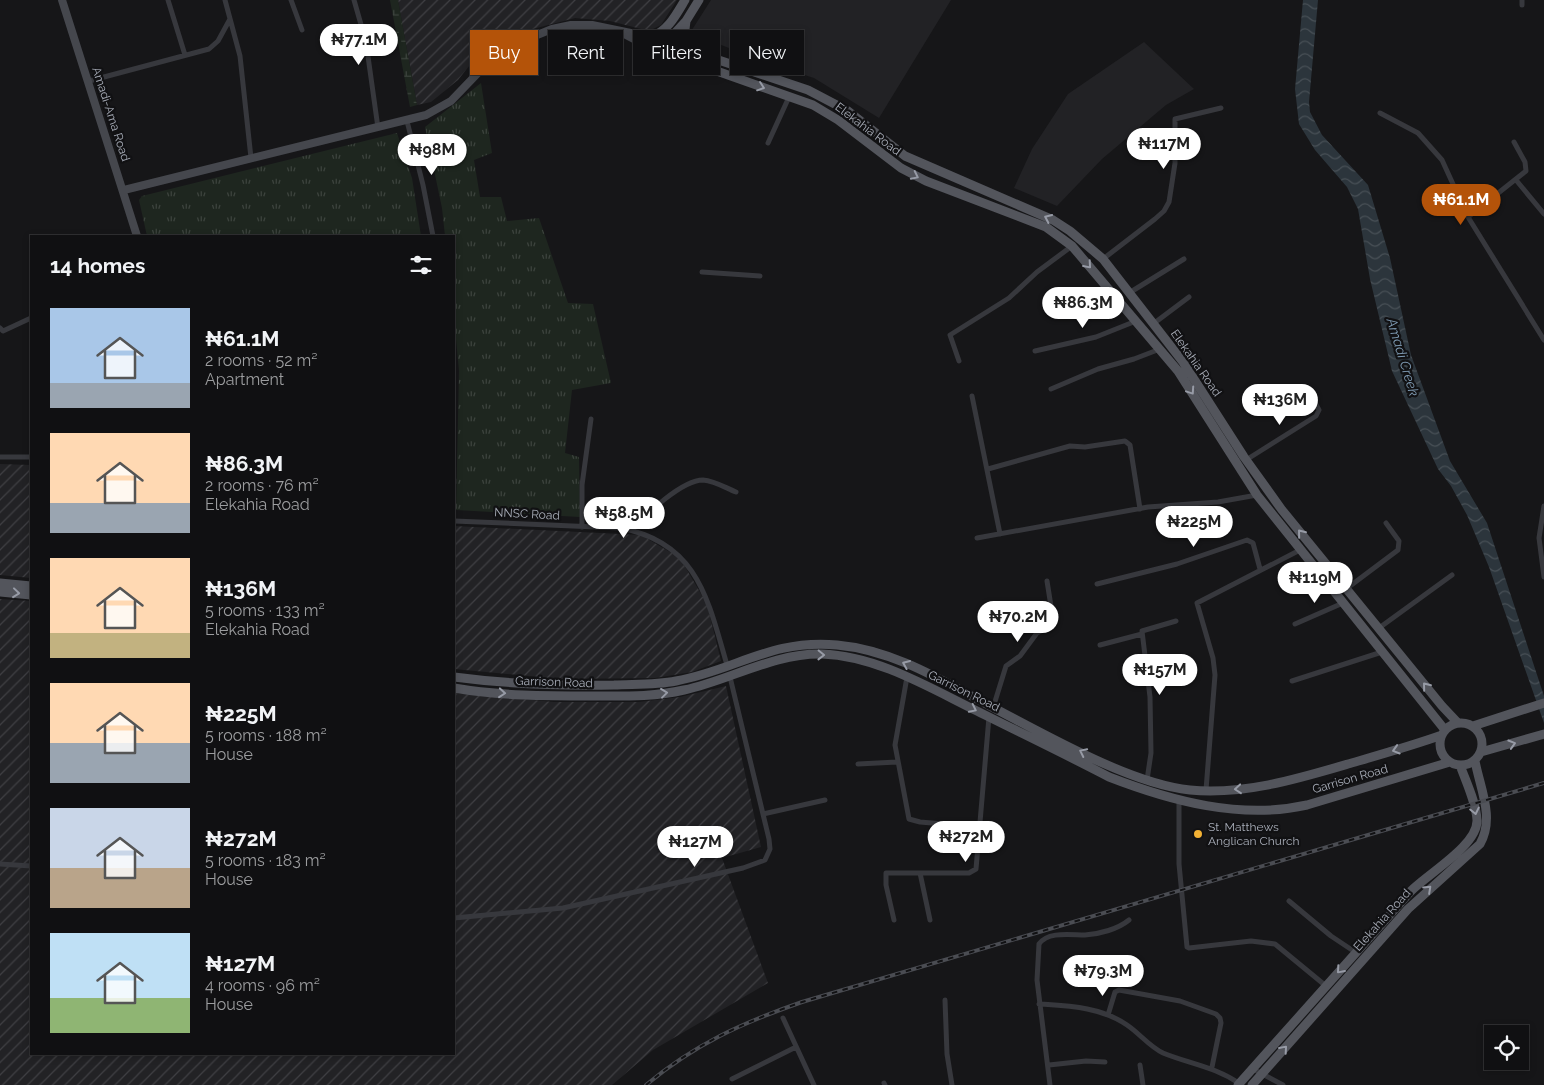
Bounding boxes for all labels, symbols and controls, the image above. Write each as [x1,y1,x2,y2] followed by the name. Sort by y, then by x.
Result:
[318,23,400,66] pin: ₦77.1M
[331,30,387,49] text: ₦77.1M
[470,30,538,75] chip: Buy
[548,30,623,75] chip: Rent
[633,30,720,75] chip: Filters
[730,30,804,75] chip: New
[89,65,133,163] street label: Amadi-Ama Road
[756,81,764,91] one-way arrow
[832,100,904,158] street label: Elekahia Road
[1129,128,1199,170] pin: ₦117M
[402,134,462,176] pin: ₦98M
[1138,134,1190,153] text: ₦117M
[409,140,455,159] text: ₦98M
[910,169,919,180] one-way arrow
[1420,184,1502,226] pin: ₦61.1M
[1433,190,1489,209] text: ₦61.1M
[1044,214,1053,224] one-way arrow
[407,251,435,279] icon: filters
[50,253,145,278] text: 14 homes
[1083,259,1092,268] one-way arrow
[1042,286,1124,329] pin: ₦86.3M
[1053,293,1113,312] text: ₦86.3M
[1383,315,1423,398] water label: Amadi Creek
[205,326,279,351] text: ₦61.1M
[1168,327,1224,399] street label: Elekahia Road
[90,328,150,388] icon: home
[205,351,317,370] text: 2 rooms · 52 m²
[205,370,284,389] text: Apartment
[1245,384,1315,426] pin: ₦136M
[1185,385,1194,395] one-way arrow
[1253,390,1307,409] text: ₦136M
[205,451,283,476] text: ₦86.3M
[90,453,150,513] icon: home
[205,476,319,495] text: 2 rooms · 76 m²
[205,495,310,514] text: Elekahia Road
[583,496,665,539] pin: ₦58.5M
[595,503,653,522] text: ₦58.5M
[494,505,560,523] street label: NNSC Road
[1159,506,1229,548] pin: ₦225M
[1167,512,1221,531] text: ₦225M
[1298,530,1306,539] one-way arrow
[1280,562,1350,604] pin: ₦119M
[1289,568,1341,587] text: ₦119M
[205,576,276,601] text: ₦136M
[90,578,150,638] icon: home
[12,587,20,598] one-way arrow
[977,600,1059,643] pin: ₦70.2M
[205,601,325,620] text: 5 rooms · 133 m²
[988,607,1048,626] text: ₦70.2M
[205,620,310,639] text: Elekahia Road
[818,650,825,660] one-way arrow
[1125,654,1195,696] pin: ₦157M
[902,659,911,670] one-way arrow
[1133,660,1187,679] text: ₦157M
[926,668,1002,714] street label: Garrison Road
[515,674,593,690] street label: Garrison Road
[1423,683,1431,692] one-way arrow
[499,687,507,698] one-way arrow
[661,688,669,699] one-way arrow
[205,701,277,726] text: ₦225M
[90,703,150,763] icon: home
[968,703,977,713] one-way arrow
[205,726,327,745] text: 5 rooms · 188 m²
[1508,740,1516,750] one-way arrow
[205,745,253,764] text: House
[1392,745,1400,755] one-way arrow
[1079,748,1088,758] one-way arrow
[1311,762,1389,796] street label: Garrison Road
[1234,783,1242,794] one-way arrow
[1469,807,1480,816] one-way arrow
[931,820,1001,863] pin: ₦272M
[1208,820,1300,848] place label: St. Matthews Anglican Church
[205,826,277,851] text: ₦272M
[660,826,730,868] pin: ₦127M
[939,827,993,846] text: ₦272M
[90,828,150,888] icon: home
[1192,828,1204,840] marker: St. Matthews Anglican Church
[668,832,722,851] text: ₦127M
[205,851,326,870] text: 5 rooms · 183 m²
[205,870,253,889] text: House
[1351,886,1413,954] street label: Elekahia Road
[1423,886,1432,895] one-way arrow
[205,951,275,976] text: ₦127M
[90,953,150,1013] icon: home
[1062,954,1144,997] pin: ₦79.3M
[1074,961,1132,980] text: ₦79.3M
[1338,964,1346,973] one-way arrow
[205,976,320,995] text: 4 rooms · 96 m²
[205,995,253,1014] text: House
[1484,1025,1529,1070] map controls
[1484,1025,1529,1070] button: locate
[1279,1045,1288,1054] one-way arrow

